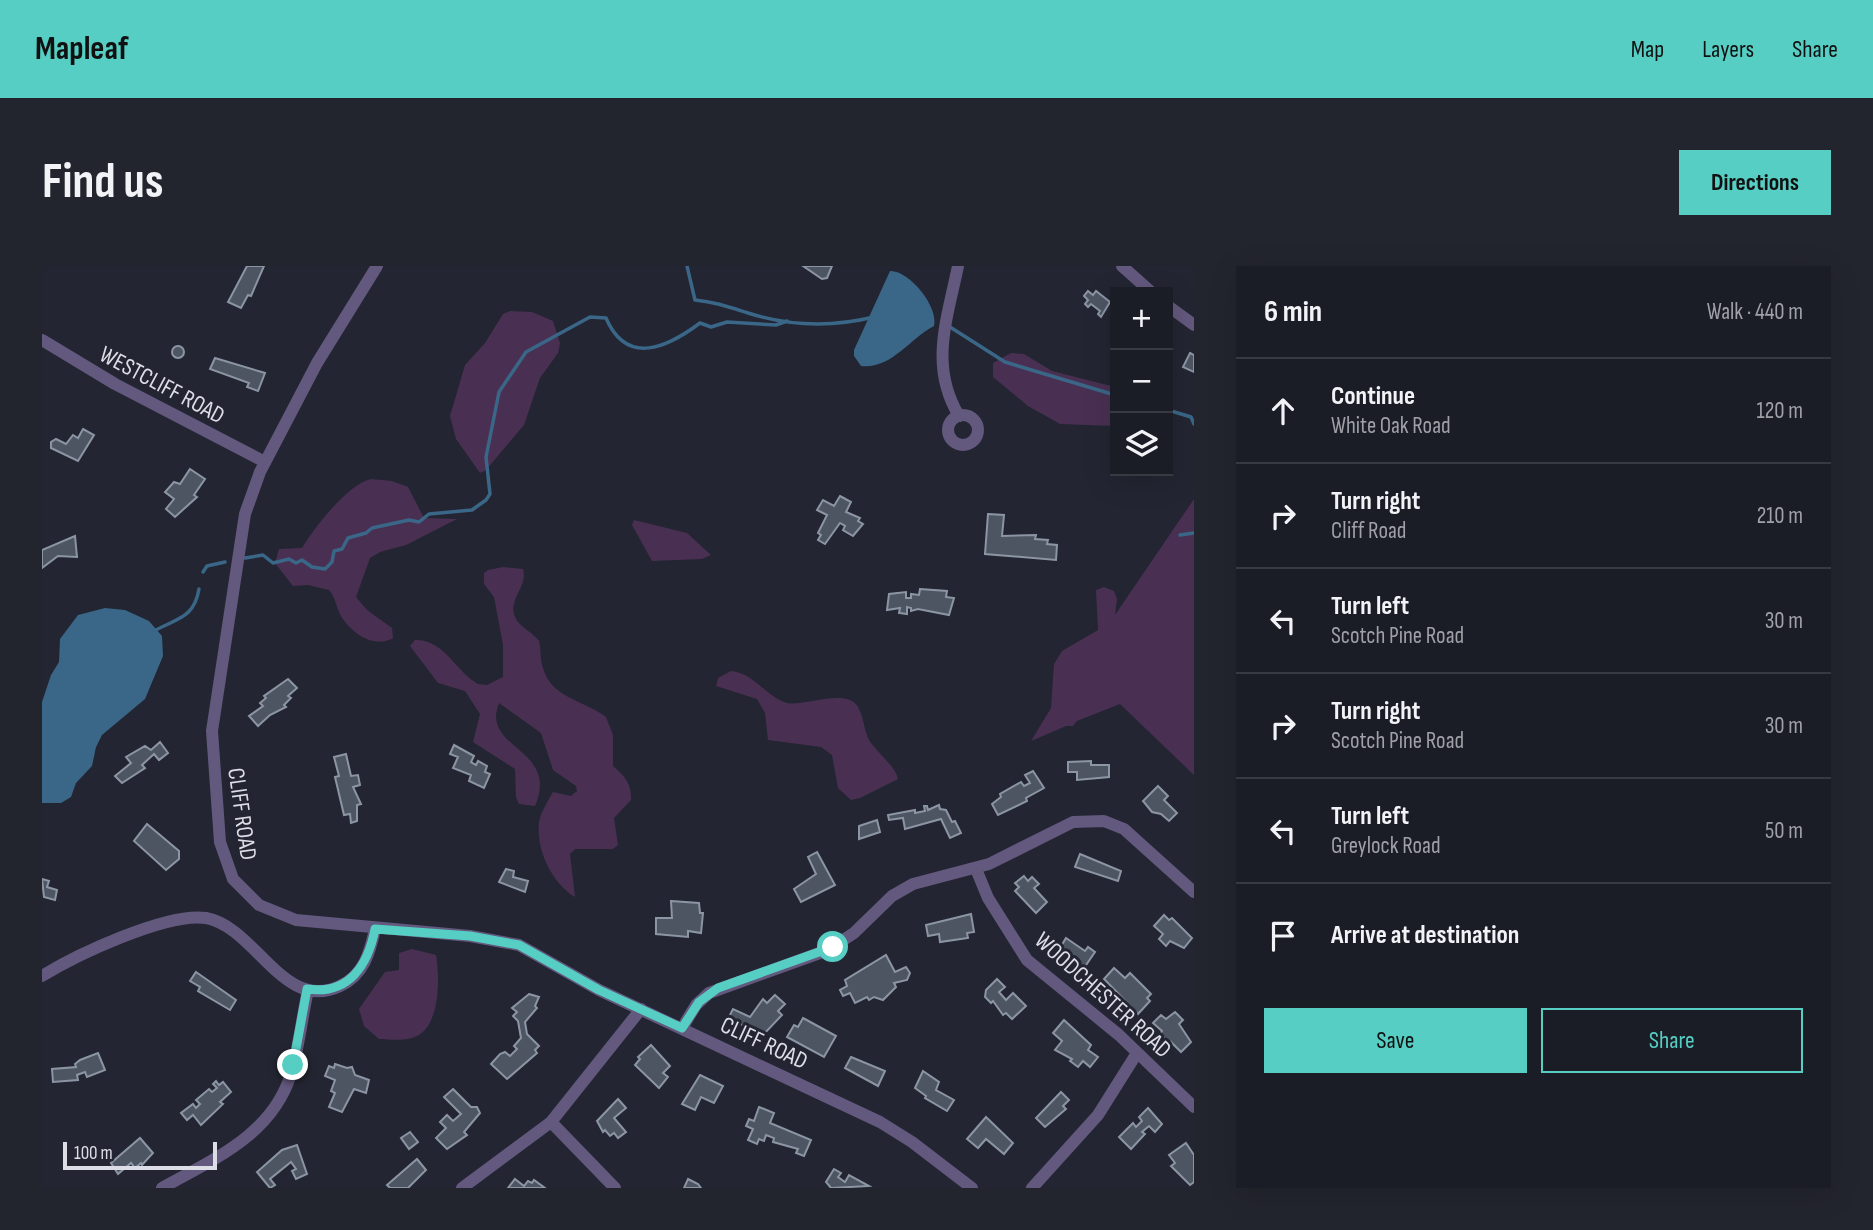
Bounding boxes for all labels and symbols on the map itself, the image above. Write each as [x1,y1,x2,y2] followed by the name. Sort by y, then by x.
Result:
[94,340,230,430] street label: WESTCLIFF ROAD
[221,766,263,862] street label: CLIFF ROAD
[1029,926,1177,1064] street label: WOODCHESTER ROAD
[817,931,848,962] route start
[716,1010,812,1076] street label: CLIFF ROAD
[277,1049,308,1080] route end
[63,1139,217,1171] scale bar

